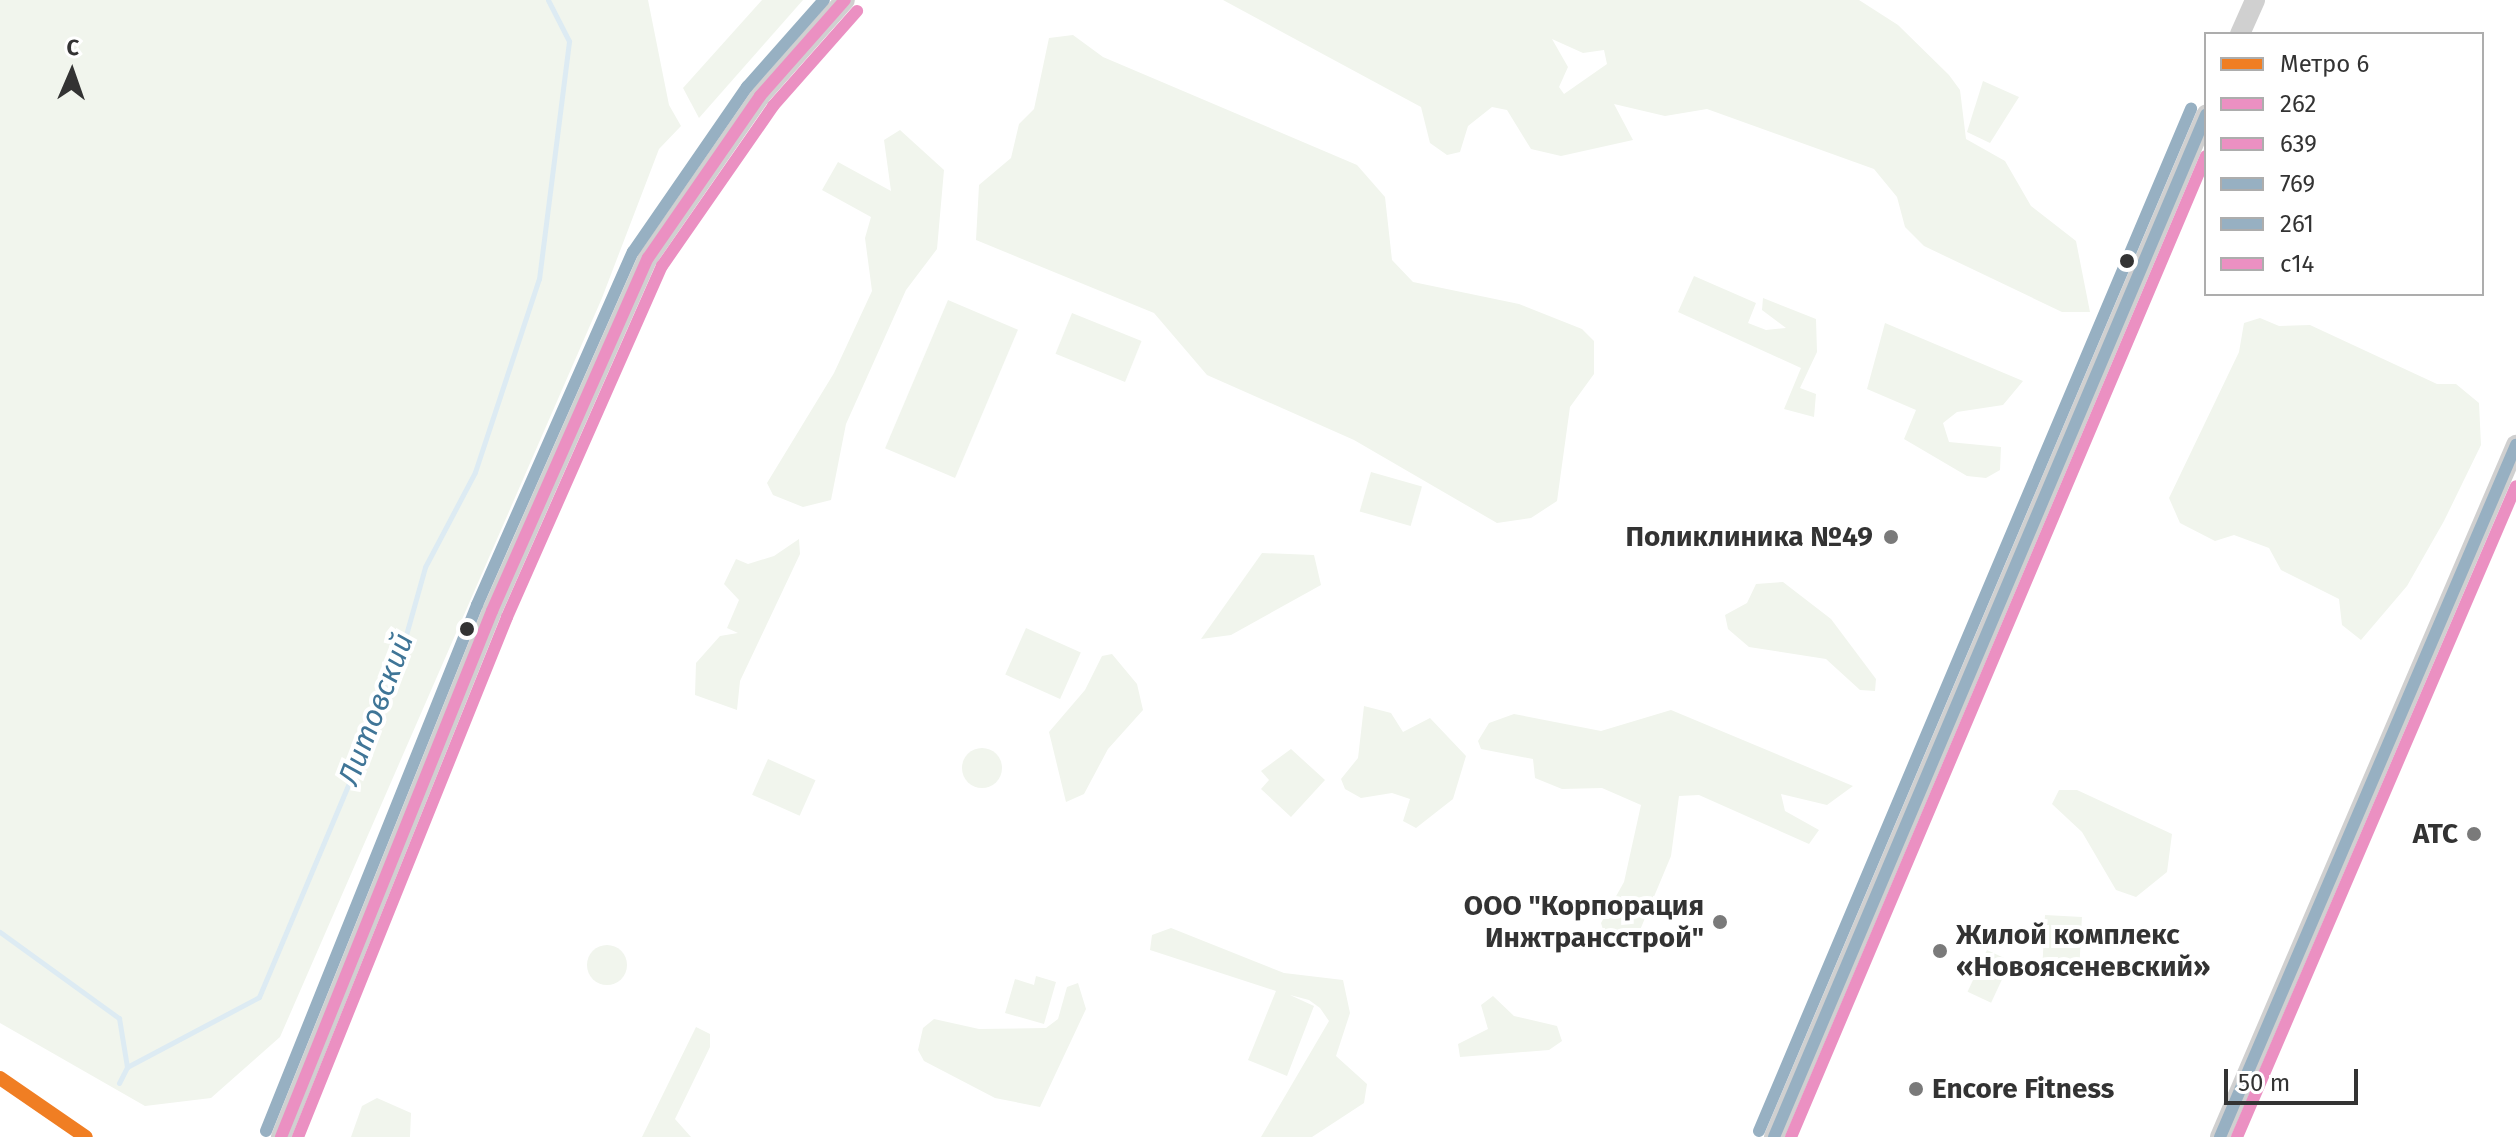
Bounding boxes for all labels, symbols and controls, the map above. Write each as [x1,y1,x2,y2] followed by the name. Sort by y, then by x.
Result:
[32,32,112,112] north arrow
[2204,32,2484,296] legend
[66,34,80,61] text: С
[2280,50,2369,78] text: Метро 6
[2280,90,2316,118] text: 262
[2280,130,2317,158] text: 639
[2280,170,2315,198] text: 769
[2280,210,2314,238] text: 261
[2280,250,2314,278] text: с14
[2119,253,2135,269] unlabelled marker
[1625,520,1873,554] place label: Поликлиника №49
[1880,526,1902,548] marker: Поликлиника №49
[459,621,475,637] unlabelled marker
[331,628,421,790] water label: Литовский
[2413,817,2458,851] place label: АТС
[2465,825,2483,843] marker: АТС
[1464,889,1704,955] place label: ООО "Корпорация Инжтрансстрой"
[1711,913,1729,931] marker: ООО "Корпорация Инжтрансстрой"
[1956,918,2211,984] place label: Жилой комплекс «Новоясеневский»
[1931,942,1949,960] marker: Жилой комплекс «Новоясеневский»
[2228,1053,2362,1103] scale bar
[2238,1069,2290,1097] text: 50 m
[1932,1072,2114,1106] place label: Encore Fitness
[1907,1080,1925,1098] marker: Encore Fitness

